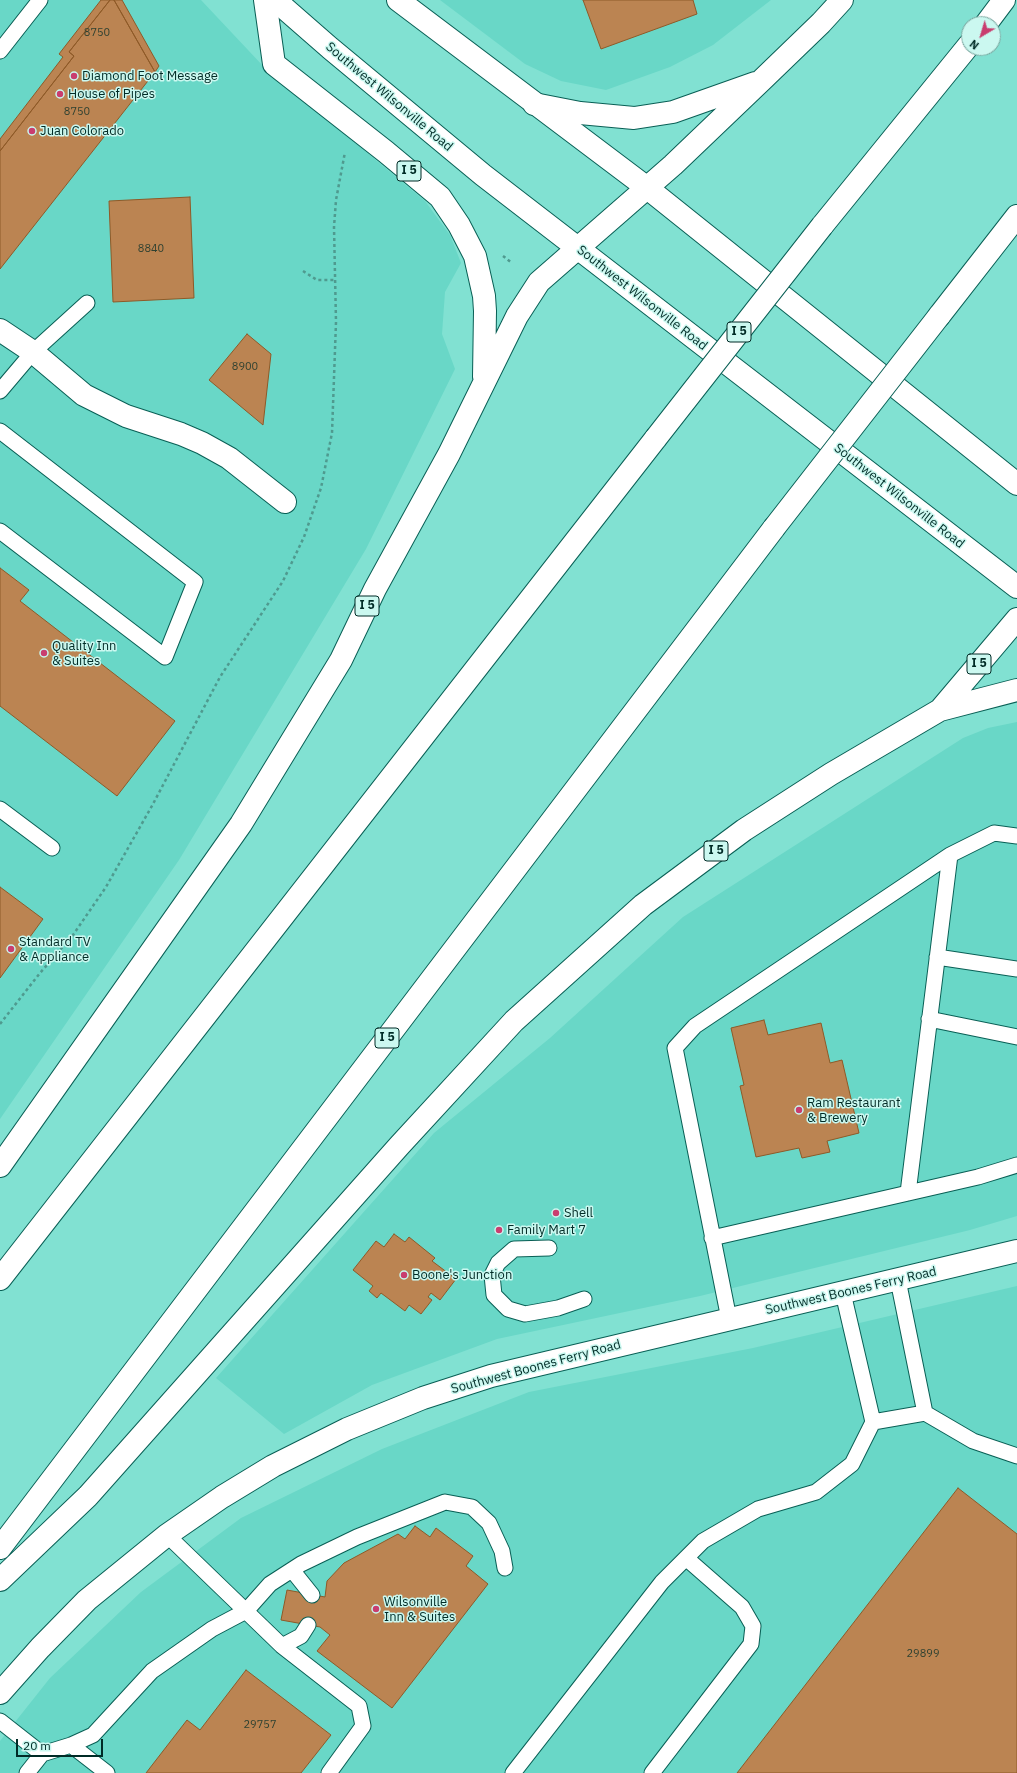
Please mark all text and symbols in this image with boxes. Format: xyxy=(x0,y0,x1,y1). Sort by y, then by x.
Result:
north arrow xyxy=(961,16,1001,56)
house number: 8750 xyxy=(84,26,110,40)
text: N xyxy=(967,37,982,53)
street label: Southwest Wilsonville Road xyxy=(322,39,456,155)
place label: Diamond Foot Message xyxy=(82,68,218,84)
marker: Diamond Foot Message xyxy=(69,71,79,81)
place label: House of Pipes xyxy=(68,86,155,102)
marker: House of Pipes xyxy=(55,89,65,99)
house number: 8750 xyxy=(64,105,90,119)
place label: Juan Colorado xyxy=(40,123,124,139)
marker: Juan Colorado xyxy=(27,126,37,136)
road number: I 5 xyxy=(397,161,421,181)
house number: 8840 xyxy=(138,242,164,256)
street label: Southwest Wilsonville Road xyxy=(574,242,710,354)
road number: I 5 xyxy=(727,322,751,342)
house number: 8900 xyxy=(232,360,258,374)
street label: Southwest Wilsonville Road xyxy=(831,440,967,552)
road number: I 5 xyxy=(355,596,379,616)
place label: Quality Inn & Suites xyxy=(52,638,116,669)
marker: Quality Inn & Suites xyxy=(39,648,49,658)
road number: I 5 xyxy=(967,654,991,674)
road number: I 5 xyxy=(704,841,728,861)
place label: Standard TV & Appliance xyxy=(19,934,91,965)
marker: Standard TV & Appliance xyxy=(6,944,16,954)
road number: I 5 xyxy=(375,1028,399,1048)
place label: Ram Restaurant & Brewery xyxy=(807,1095,901,1126)
marker: Ram Restaurant & Brewery xyxy=(794,1105,804,1115)
place label: Shell xyxy=(564,1205,593,1221)
marker: Shell xyxy=(551,1208,561,1218)
place label: Family Mart 7 xyxy=(507,1222,586,1238)
marker: Family Mart 7 xyxy=(494,1225,504,1235)
street label: Southwest Boones Ferry Road xyxy=(764,1264,938,1318)
place label: Boone's Junction xyxy=(412,1267,512,1283)
marker: Boone's Junction xyxy=(399,1270,409,1280)
street label: Southwest Boones Ferry Road xyxy=(449,1337,623,1397)
place label: Wilsonville Inn & Suites xyxy=(384,1594,455,1625)
marker: Wilsonville Inn & Suites xyxy=(371,1604,381,1614)
house number: 29899 xyxy=(907,1647,939,1661)
house number: 29757 xyxy=(244,1718,276,1732)
scale bar xyxy=(18,1731,105,1757)
text: 20 m xyxy=(23,1738,51,1753)

